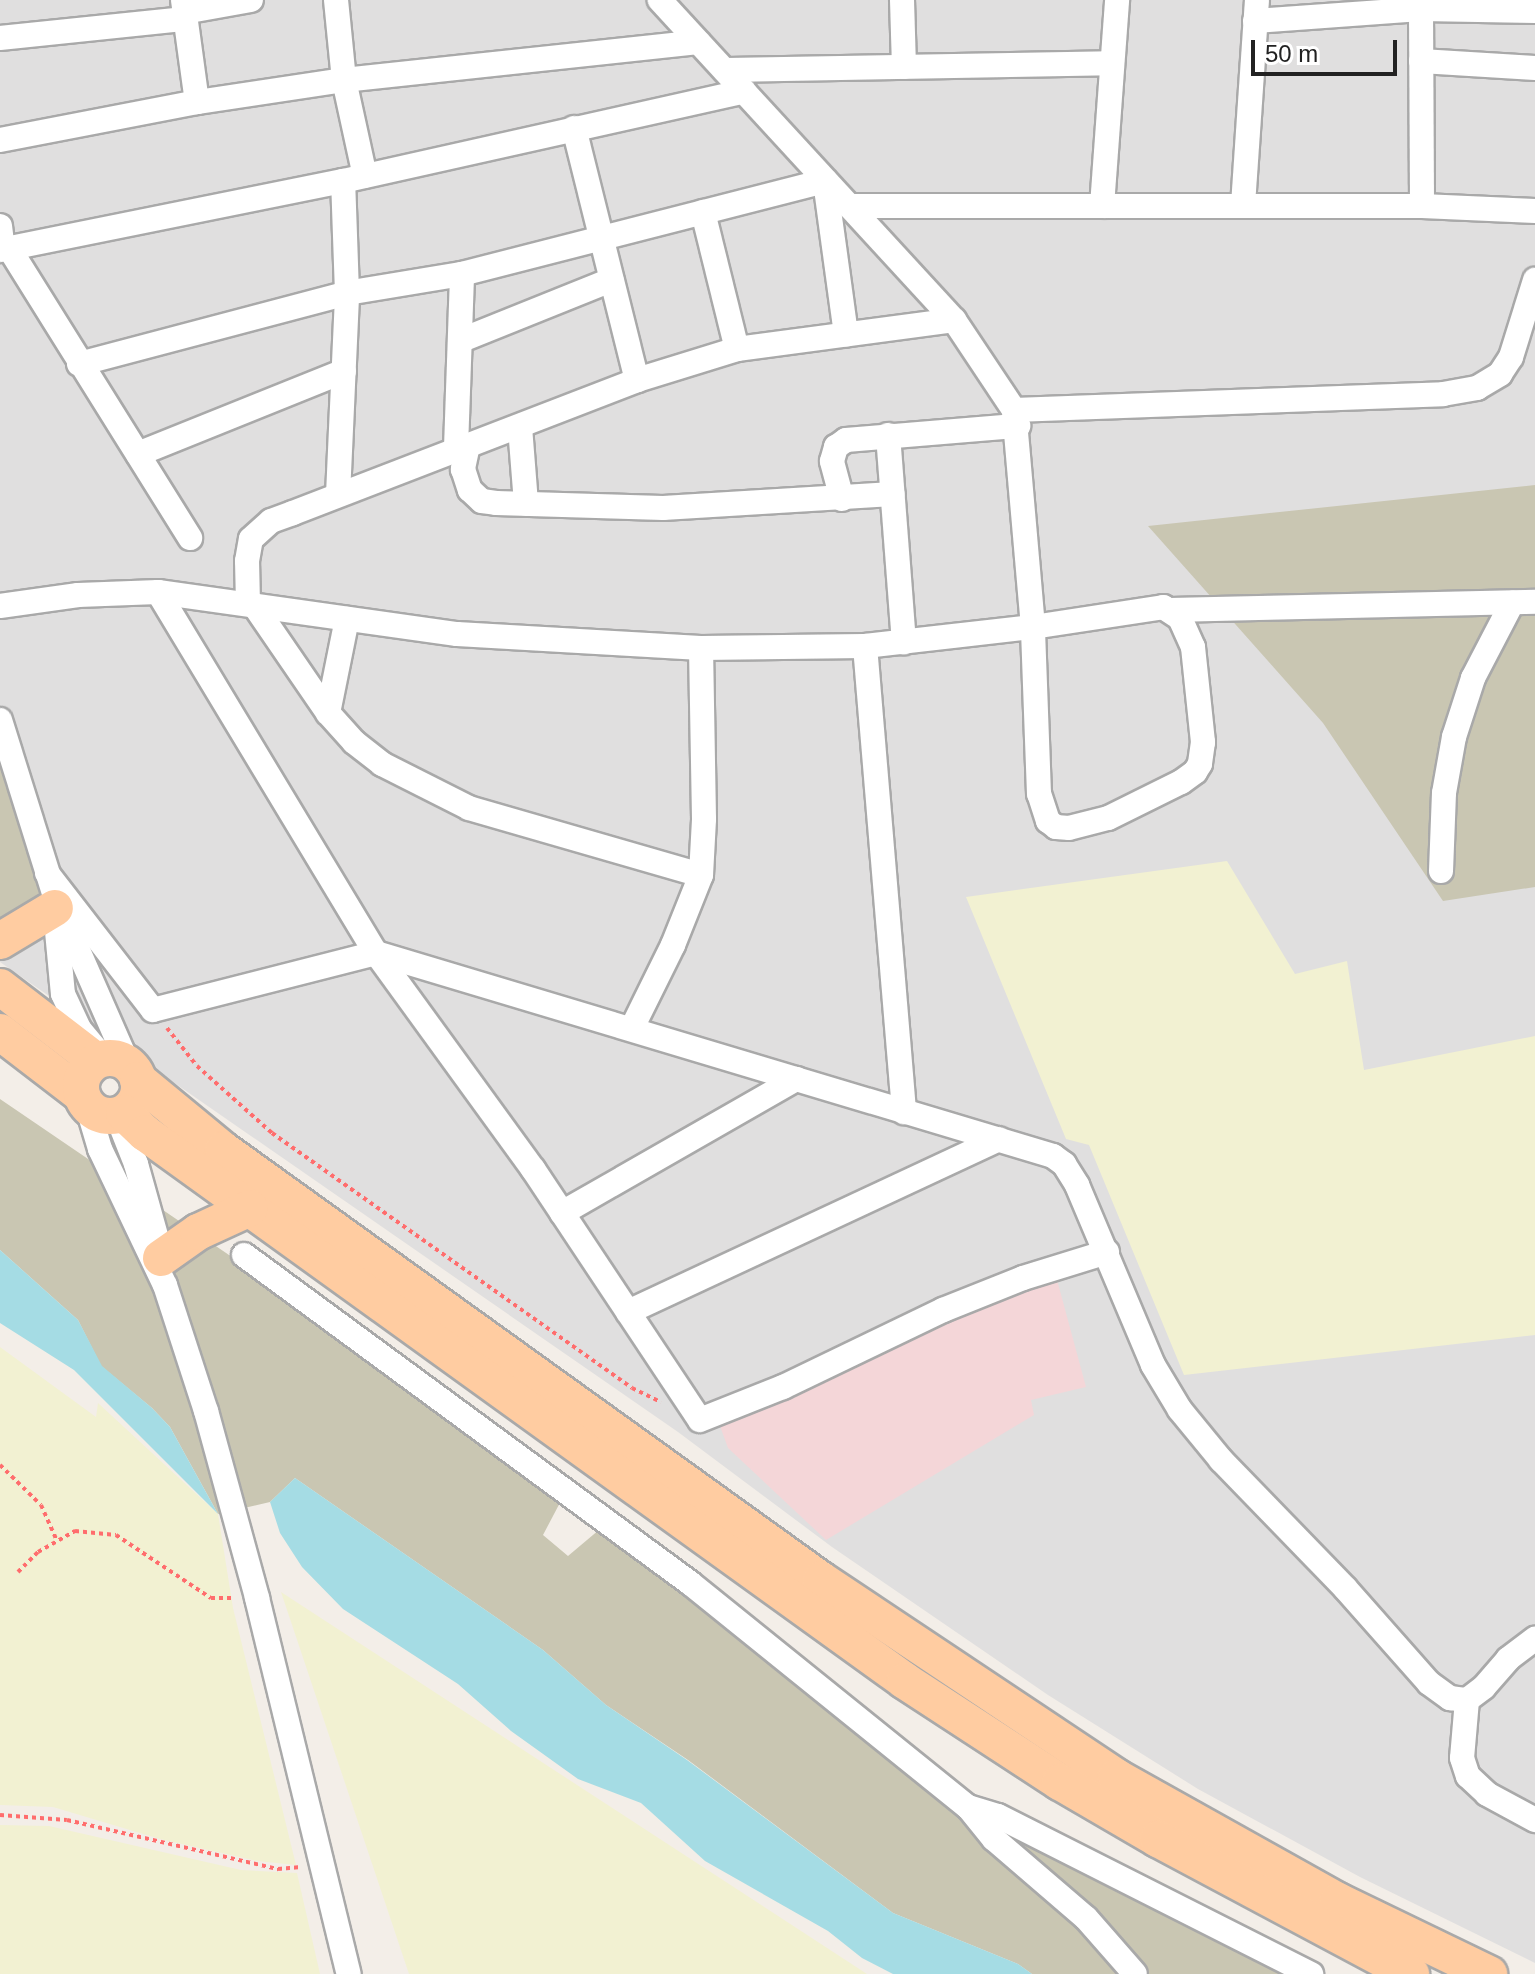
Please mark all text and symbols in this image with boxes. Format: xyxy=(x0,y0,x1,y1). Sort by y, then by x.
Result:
scale bar xyxy=(1255,24,1401,74)
text: 50 m xyxy=(1265,40,1318,67)

